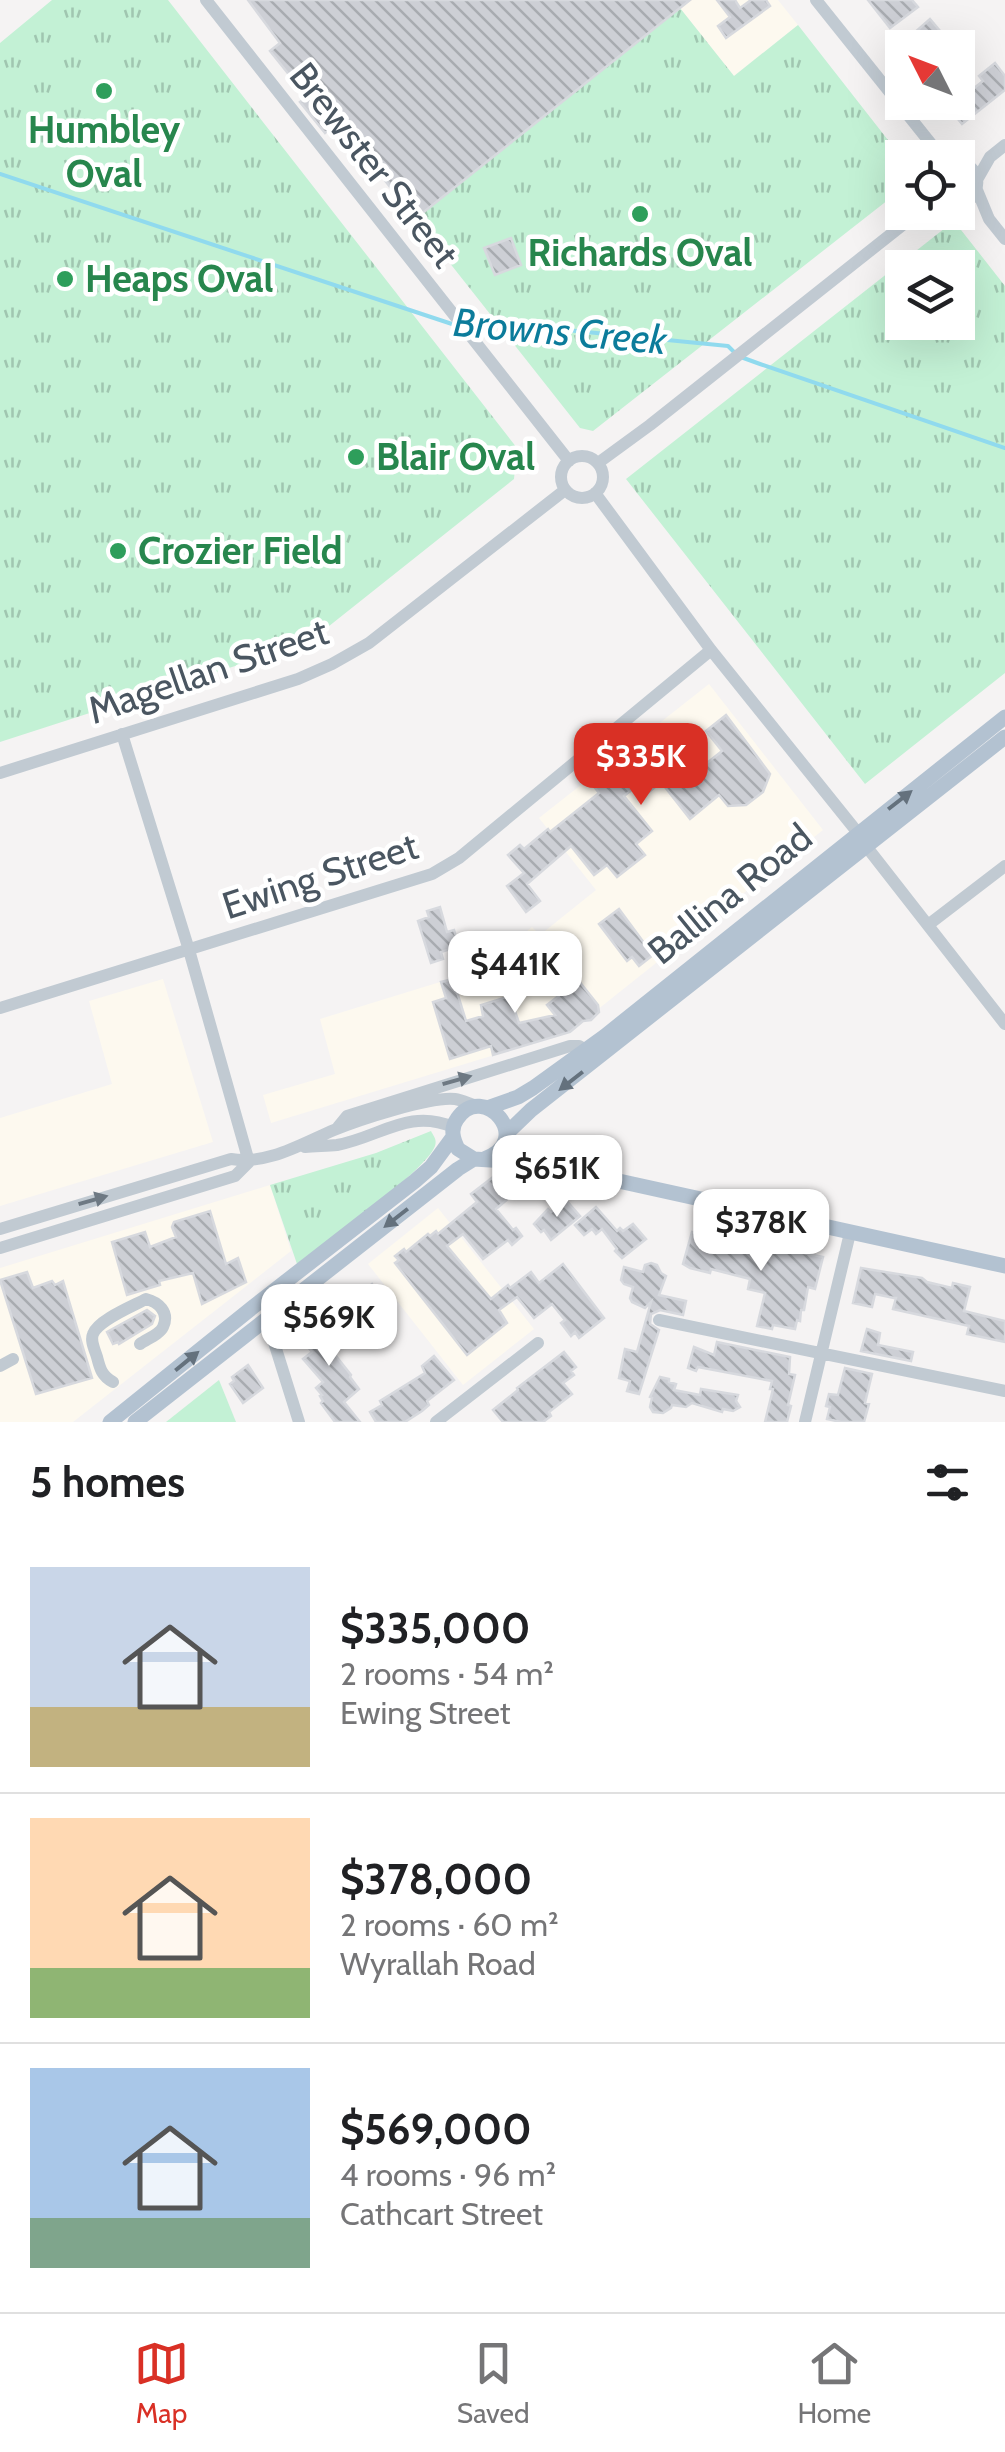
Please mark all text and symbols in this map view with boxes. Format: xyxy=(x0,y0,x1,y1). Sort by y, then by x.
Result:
north arrow xyxy=(885,30,975,120)
map controls xyxy=(885,30,975,340)
street label: Brewster Street xyxy=(280,53,469,277)
marker: Humbley Oval xyxy=(93,80,115,102)
place label: Humbley Oval xyxy=(28,106,181,197)
button: locate xyxy=(885,140,975,230)
marker: Richards Oval xyxy=(629,203,651,225)
place label: Richards Oval xyxy=(528,229,752,276)
button: layers xyxy=(885,250,975,340)
place label: Heaps Oval xyxy=(85,255,274,302)
marker: Heaps Oval xyxy=(54,268,76,290)
water label: Browns Creek xyxy=(451,297,671,364)
place label: Blair Oval xyxy=(376,433,535,480)
marker: Blair Oval xyxy=(345,446,367,468)
place label: Crozier Field xyxy=(138,527,342,574)
marker: Crozier Field xyxy=(107,540,129,562)
street label: Magellan Street xyxy=(82,607,334,734)
pin: $335K xyxy=(571,723,711,808)
text: $335K xyxy=(596,736,686,775)
one-way arrow xyxy=(888,790,913,811)
street label: Ballina Road xyxy=(638,813,821,974)
street label: Ewing Street xyxy=(216,822,424,929)
pin: $441K xyxy=(445,931,585,1016)
text: $441K xyxy=(470,944,560,983)
one-way arrow xyxy=(558,1071,584,1092)
one-way arrow xyxy=(442,1072,473,1087)
pin: $651K xyxy=(487,1135,627,1220)
text: $651K xyxy=(514,1148,600,1187)
pin: $378K xyxy=(691,1189,831,1274)
one-way arrow xyxy=(78,1192,109,1207)
text: $378K xyxy=(715,1202,807,1241)
one-way arrow xyxy=(384,1207,410,1228)
pin: $569K xyxy=(259,1284,399,1369)
text: $569K xyxy=(283,1297,375,1336)
one-way arrow xyxy=(174,1351,199,1373)
icon: filters xyxy=(920,1455,975,1510)
text: 5 homes xyxy=(30,1456,185,1508)
text: $335,000 xyxy=(340,1602,531,1654)
icon: home xyxy=(110,1607,230,1727)
text: 2 rooms · 54 m² xyxy=(340,1654,554,1693)
text: Ewing Street xyxy=(340,1693,511,1732)
text: $378,000 xyxy=(340,1853,532,1905)
icon: home xyxy=(110,1858,230,1978)
text: 2 rooms · 60 m² xyxy=(340,1905,559,1944)
text: Wyrallah Road xyxy=(340,1944,536,1983)
text: $569,000 xyxy=(340,2103,532,2155)
icon: home xyxy=(110,2108,230,2228)
text: 4 rooms · 96 m² xyxy=(340,2155,556,2194)
text: Cathcart Street xyxy=(340,2194,543,2233)
tab: Map xyxy=(134,2336,189,2430)
tab: Saved xyxy=(457,2336,530,2430)
tab: Home xyxy=(797,2336,871,2430)

